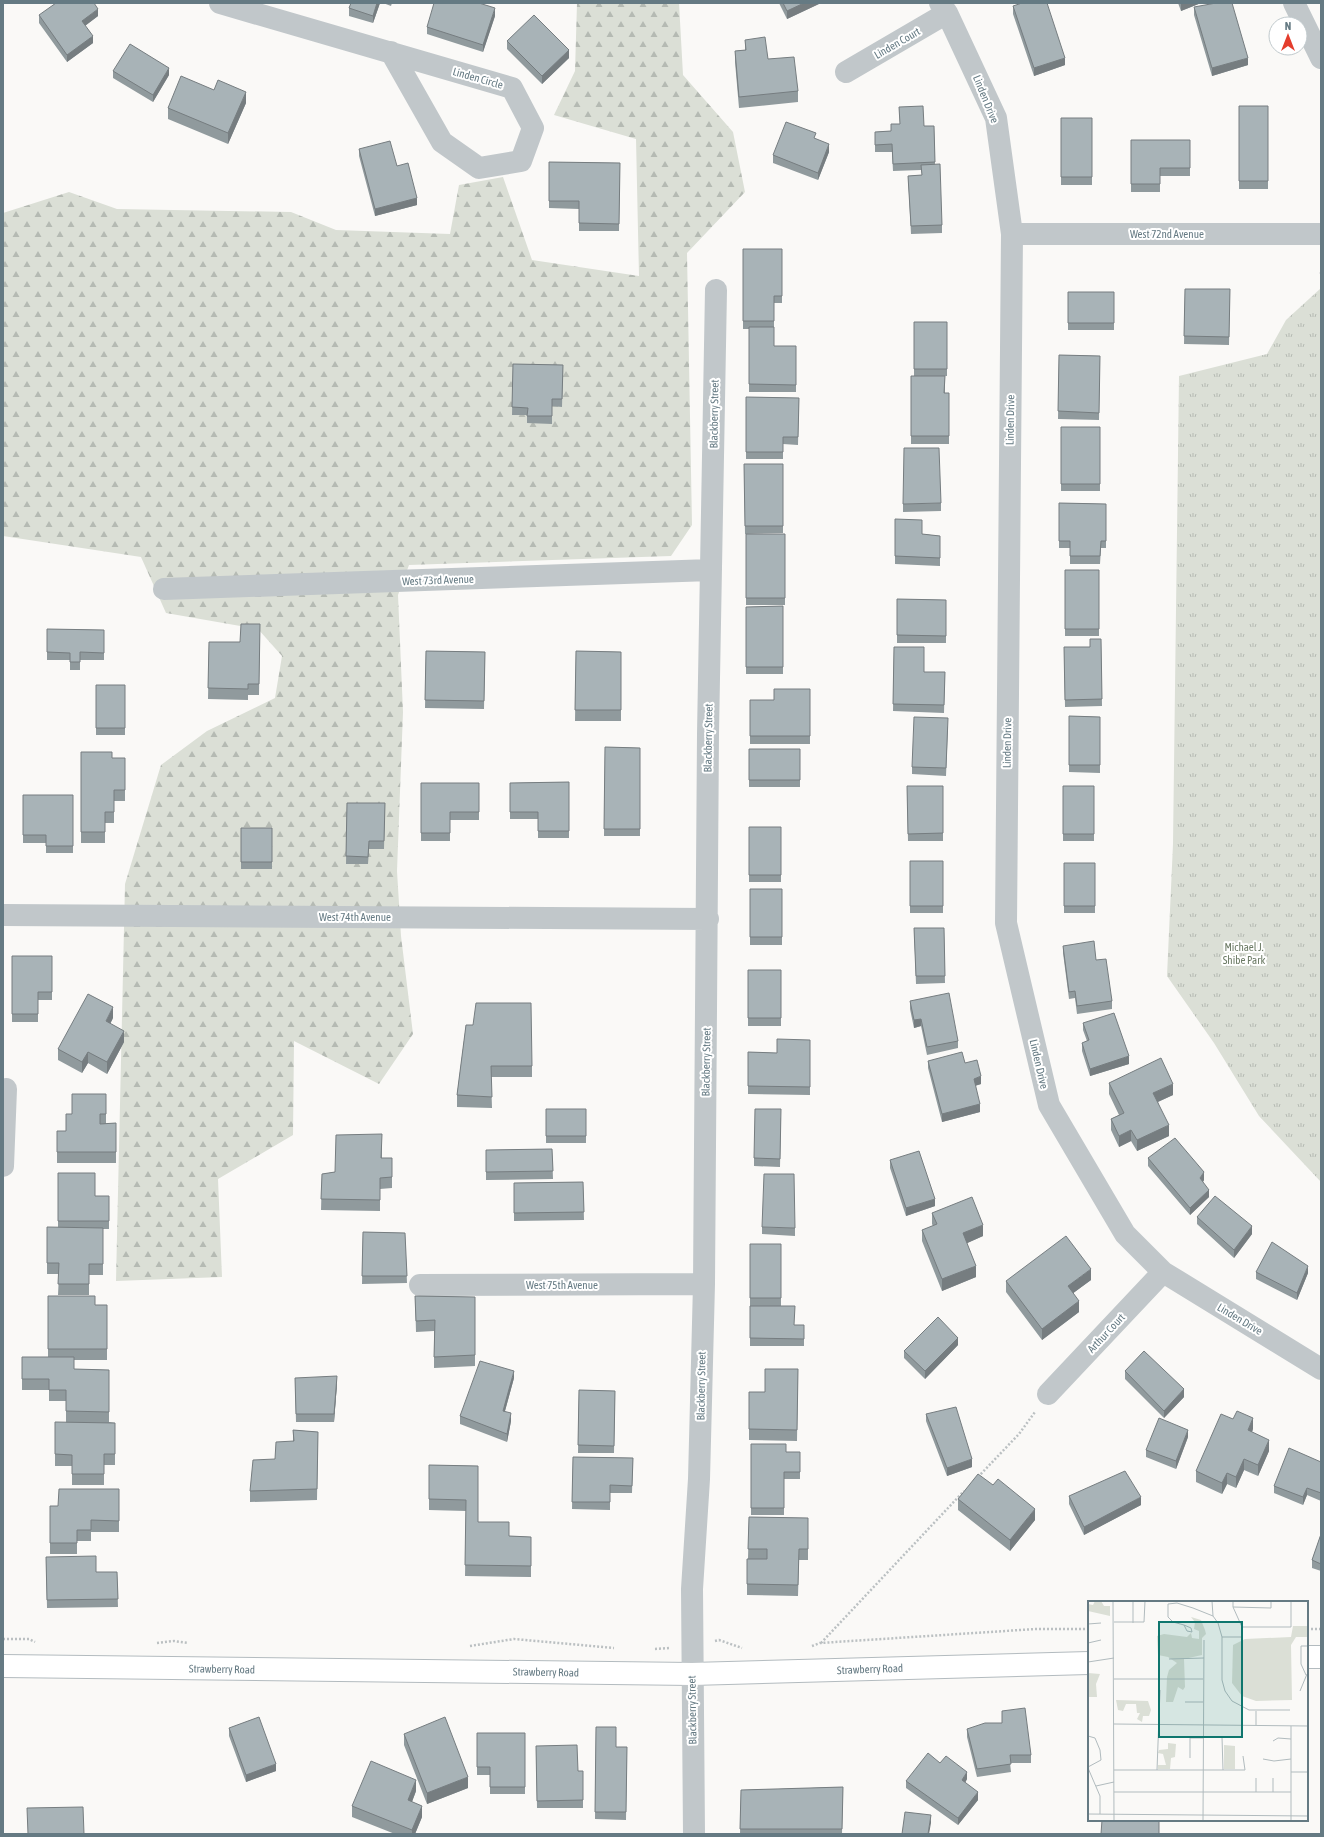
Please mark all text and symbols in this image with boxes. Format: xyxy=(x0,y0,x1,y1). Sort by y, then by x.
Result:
north arrow xyxy=(1268,16,1308,56)
text: N xyxy=(1285,20,1291,32)
street label: Linden Court xyxy=(872,25,922,61)
street label: Linden Circle xyxy=(451,65,505,91)
street label: Linden Drive xyxy=(971,73,1001,125)
street label: West 72nd Avenue xyxy=(1130,228,1204,240)
street label: Blackberry Street xyxy=(707,379,721,449)
street label: Linden Drive xyxy=(1004,395,1016,445)
street label: West 73rd Avenue xyxy=(402,573,474,587)
street label: Blackberry Street xyxy=(701,703,715,773)
street label: Linden Drive xyxy=(1001,718,1013,768)
street label: West 74th Avenue xyxy=(319,911,391,923)
park label: Michael J. Shibe Park xyxy=(1223,941,1265,966)
street label: Blackberry Street xyxy=(699,1027,713,1097)
street label: Linden Drive xyxy=(1027,1038,1051,1090)
street label: West 75th Avenue xyxy=(526,1279,598,1291)
street label: Linden Drive xyxy=(1215,1301,1265,1337)
street label: Arthur Court xyxy=(1085,1311,1127,1355)
street label: Blackberry Street xyxy=(694,1351,708,1421)
inset map xyxy=(1088,1601,1308,1821)
street label: Strawberry Road xyxy=(189,1662,255,1676)
street label: Strawberry Road xyxy=(837,1662,903,1676)
street label: Strawberry Road xyxy=(513,1665,579,1679)
street label: Blackberry Street xyxy=(685,1675,699,1745)

